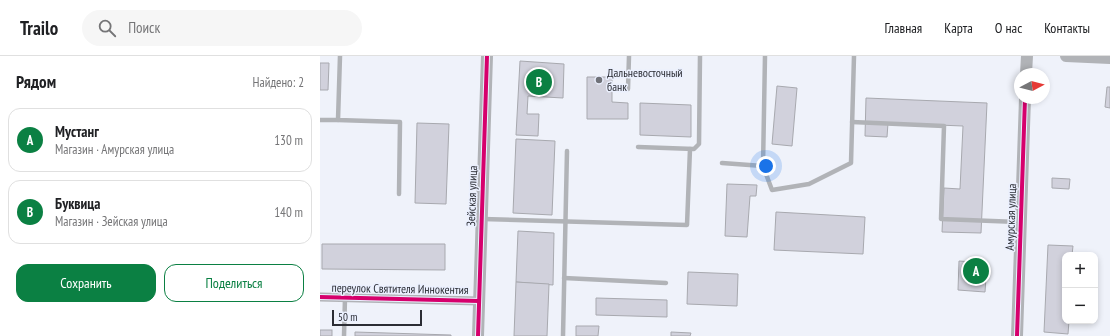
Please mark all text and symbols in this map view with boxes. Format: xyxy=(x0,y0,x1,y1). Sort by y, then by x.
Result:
search box xyxy=(82,10,362,46)
text: Trailo xyxy=(20,16,58,40)
icon: search xyxy=(96,17,118,39)
text: Поиск xyxy=(128,18,160,37)
text: Главная xyxy=(884,19,922,37)
text: Карта xyxy=(944,19,973,37)
text: О нас xyxy=(995,19,1022,37)
text: Контакты xyxy=(1044,19,1090,37)
place label: Дальневосточный банк xyxy=(607,65,683,94)
pin: B xyxy=(526,67,552,97)
north arrow xyxy=(1014,68,1050,104)
text: Рядом xyxy=(16,71,56,93)
text: Найдено: 2 xyxy=(253,74,304,91)
marker: Дальневосточный банк xyxy=(594,75,604,85)
text: Мустанг xyxy=(55,122,99,141)
text: A xyxy=(27,132,33,149)
text: 130 m xyxy=(274,132,303,149)
text: Магазин · Амурская улица xyxy=(55,141,174,158)
your location xyxy=(756,156,776,176)
street label: Зейская улица xyxy=(463,165,480,227)
street label: Амурская улица xyxy=(1002,183,1019,251)
text: Буквица xyxy=(55,194,100,213)
text: B xyxy=(27,204,33,221)
text: 140 m xyxy=(274,204,303,221)
text: Магазин · Зейская улица xyxy=(55,213,168,230)
map controls xyxy=(1062,252,1098,324)
button: + xyxy=(1062,252,1098,288)
pin: A xyxy=(963,256,989,286)
button: Сохранить xyxy=(16,264,156,302)
button: Поделиться xyxy=(164,264,304,302)
street label: переулок Святителя Иннокентия xyxy=(331,280,469,297)
button: − xyxy=(1062,288,1098,324)
scale bar xyxy=(332,308,422,327)
text: 50 m xyxy=(338,310,357,324)

